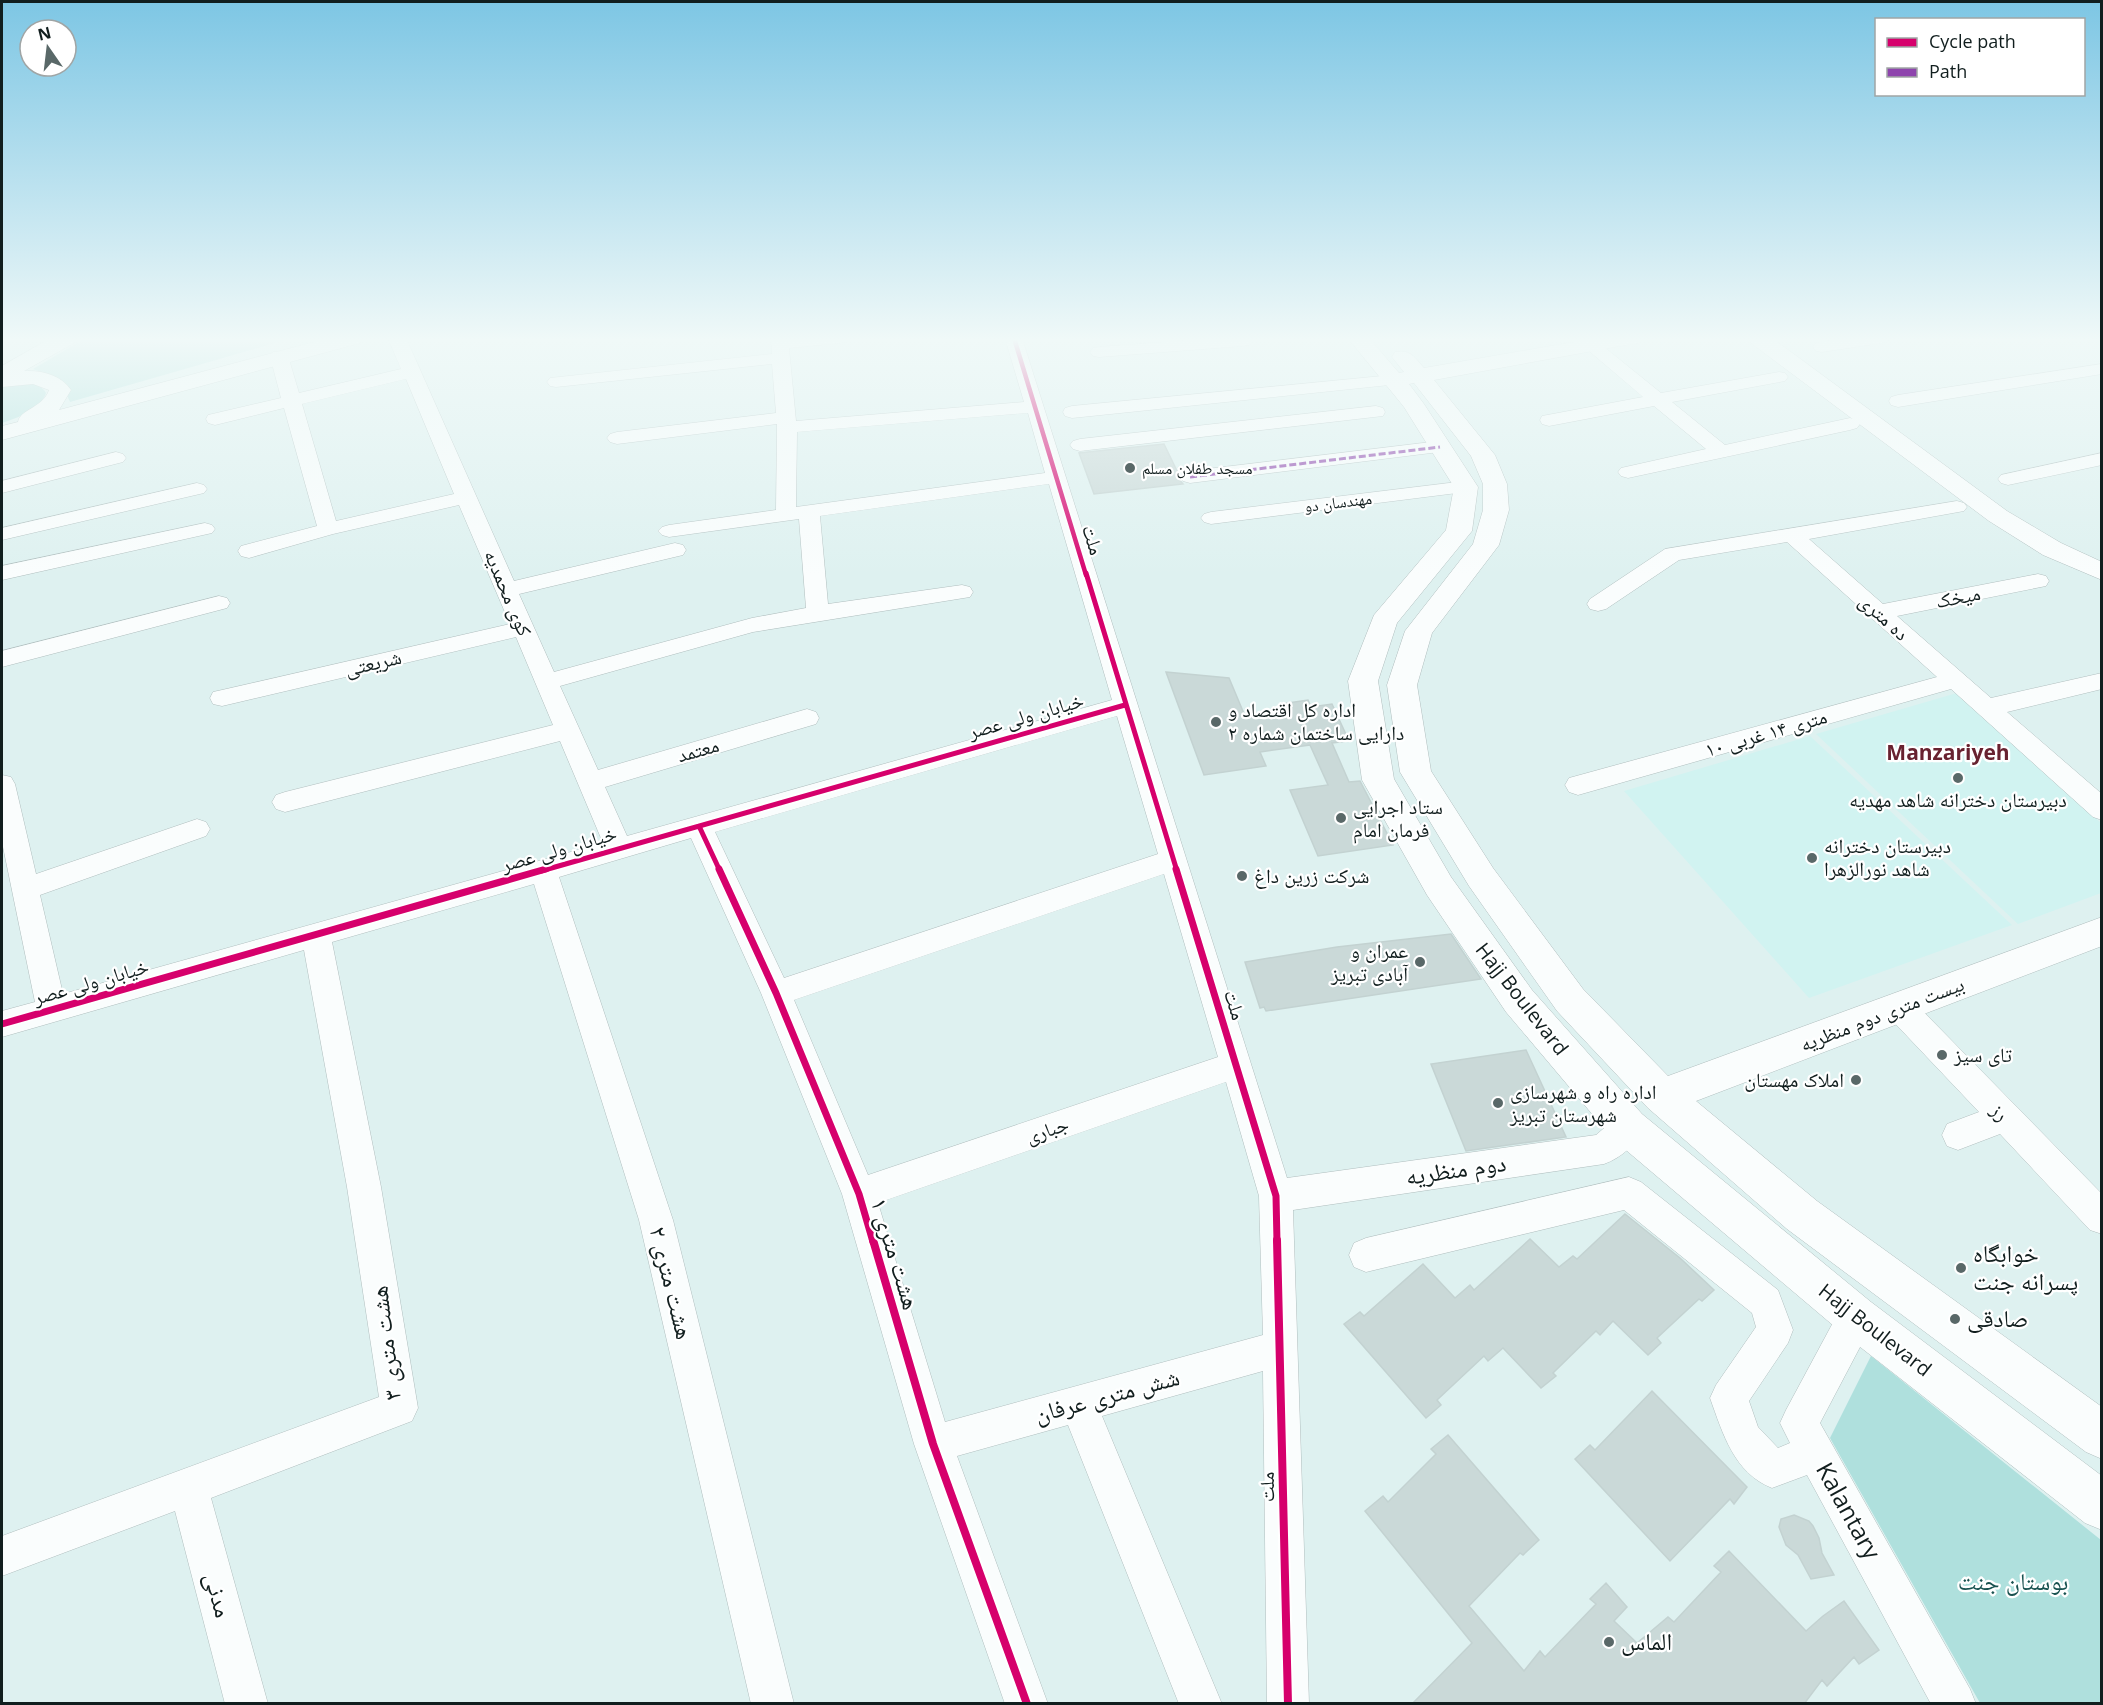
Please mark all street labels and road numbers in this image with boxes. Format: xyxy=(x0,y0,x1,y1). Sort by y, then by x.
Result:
street label: مهندسان دو xyxy=(1303,487,1373,517)
street label: ملت xyxy=(1076,521,1111,558)
street label: کوی محمدیه xyxy=(478,546,539,640)
street label: میخک xyxy=(1933,579,1983,614)
street label: ده متری xyxy=(1854,587,1915,646)
street label: شریعتی xyxy=(342,643,404,682)
street label: خیابان ولی عصر xyxy=(964,686,1087,745)
street label: ۱۰ متری ۱۴ غربی xyxy=(1702,702,1830,763)
street label: معتمد xyxy=(674,731,722,768)
street label: خیابان ولی عصر xyxy=(497,819,620,878)
street label: Hajj Boulevard xyxy=(1470,937,1575,1061)
street label: خیابان ولی عصر xyxy=(29,952,152,1011)
street label: بیست متری دوم منظریه xyxy=(1796,970,1968,1058)
street label: ملت xyxy=(1218,986,1253,1023)
street label: رز xyxy=(1985,1096,2015,1127)
street label: جباری xyxy=(1022,1110,1072,1149)
street label: دوم منظریه xyxy=(1404,1145,1508,1193)
street label: هشت متری ۱ xyxy=(864,1194,929,1313)
street label: هشت متری ۲ xyxy=(643,1223,702,1342)
street label: Hajj Boulevard xyxy=(1813,1277,1937,1382)
street label: هشت متری ۳ xyxy=(361,1284,408,1402)
street label: شش متری عرفان xyxy=(1030,1359,1183,1430)
street label: Kalantary xyxy=(1809,1456,1890,1565)
street label: ملت xyxy=(1253,1472,1280,1502)
street label: مدنی xyxy=(198,1568,241,1621)

